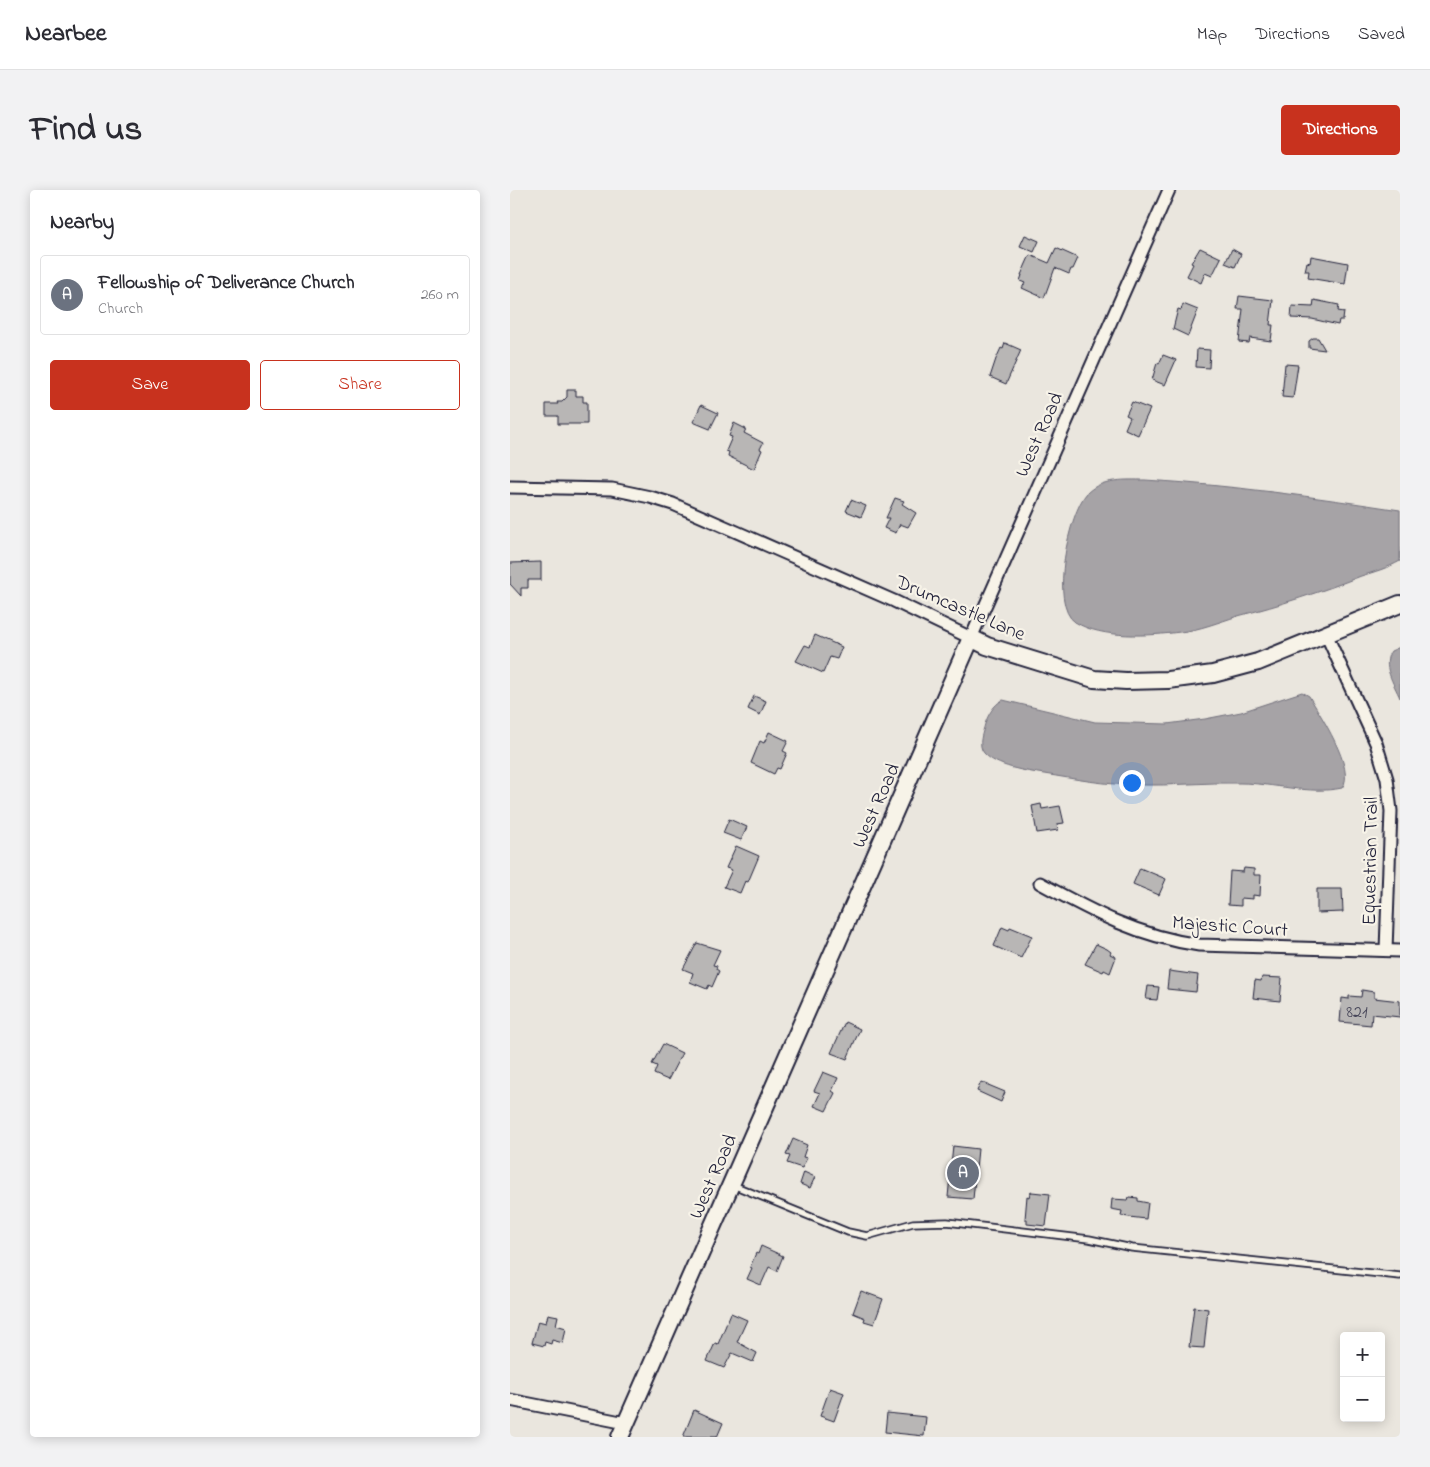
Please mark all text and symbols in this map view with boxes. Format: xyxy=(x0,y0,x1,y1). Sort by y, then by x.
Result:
text: Nearbee xyxy=(25,17,107,52)
text: Map xyxy=(1197,22,1227,48)
text: Directions xyxy=(1255,22,1330,48)
text: Saved xyxy=(1358,22,1405,48)
text: Find us xyxy=(30,105,142,156)
button: Directions xyxy=(1281,105,1400,155)
text: Nearby xyxy=(50,208,114,238)
text: Fellowship of Deliverance Church xyxy=(98,270,355,297)
text: A xyxy=(62,283,72,307)
text: 260 m xyxy=(421,283,459,307)
text: Church xyxy=(98,297,143,321)
button: Save xyxy=(50,360,250,410)
button: Share xyxy=(260,360,460,410)
street label: West Road xyxy=(1009,388,1072,482)
street label: Drumcastle Lane xyxy=(890,568,1030,650)
street label: West Road xyxy=(846,759,909,853)
your location xyxy=(1119,770,1145,796)
street label: Equestrian Trail xyxy=(1356,797,1387,926)
street label: Majestic Court xyxy=(1171,909,1289,946)
house number: 821 xyxy=(1346,1000,1368,1026)
street label: West Road xyxy=(683,1130,746,1224)
pin: A xyxy=(947,1154,979,1192)
map controls xyxy=(1340,1332,1385,1422)
button: + xyxy=(1340,1332,1385,1377)
button: − xyxy=(1340,1377,1385,1422)

